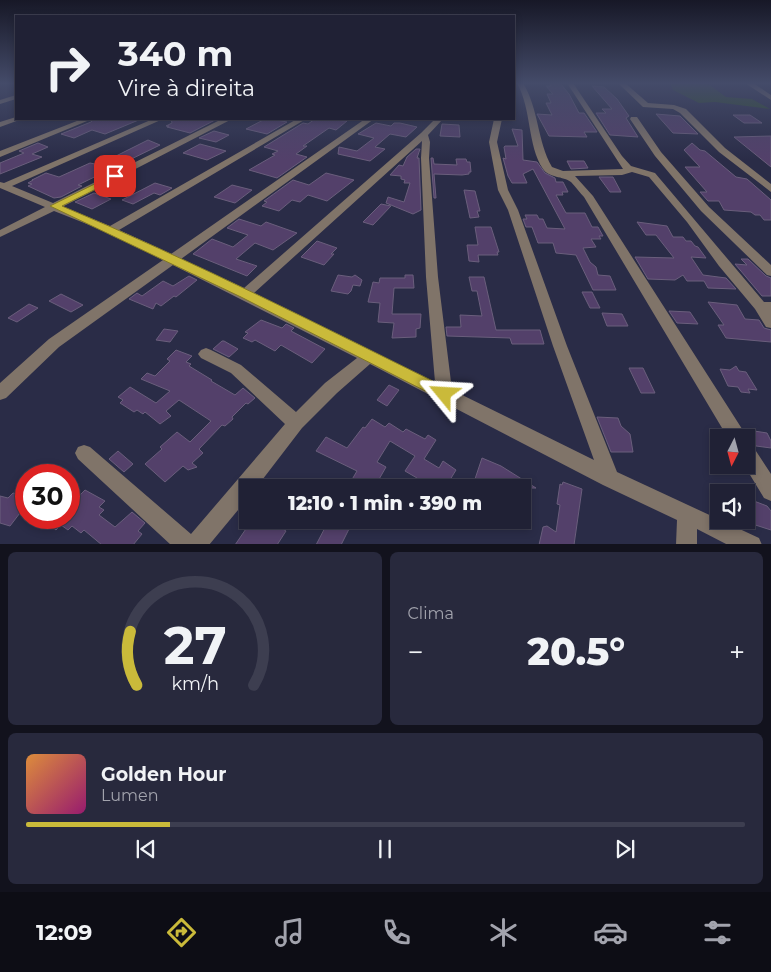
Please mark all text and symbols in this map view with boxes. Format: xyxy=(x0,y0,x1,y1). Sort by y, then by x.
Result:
text: 340 m xyxy=(118,32,233,75)
icon: right xyxy=(35,35,100,100)
text: Vire à direita xyxy=(118,75,255,102)
pin xyxy=(94,155,136,197)
icon: arrive xyxy=(101,162,129,190)
position arrow xyxy=(417,367,469,419)
north arrow xyxy=(710,429,755,474)
map controls xyxy=(710,429,755,529)
speed limit sign: 30 xyxy=(15,464,80,529)
button: sound xyxy=(710,484,755,529)
text: 12:10 · 1 min · 390 m xyxy=(288,492,482,515)
text: Clima xyxy=(408,604,454,623)
text: 27 xyxy=(163,614,226,677)
text: 20.5° xyxy=(527,628,625,675)
text: − xyxy=(408,635,424,669)
text: + xyxy=(729,635,745,669)
text: km/h xyxy=(171,673,219,694)
text: Golden Hour xyxy=(101,763,227,786)
text: Lumen xyxy=(101,786,159,805)
icon: previous xyxy=(132,835,160,863)
icon: pause xyxy=(371,835,399,863)
icon: next xyxy=(611,835,639,863)
icon: directions xyxy=(164,915,199,950)
icon: music xyxy=(272,915,307,950)
icon: phone xyxy=(379,915,414,950)
icon: climate xyxy=(486,915,521,950)
icon: car xyxy=(593,915,628,950)
icon: filters xyxy=(700,915,735,950)
text: 12:09 xyxy=(36,919,92,946)

